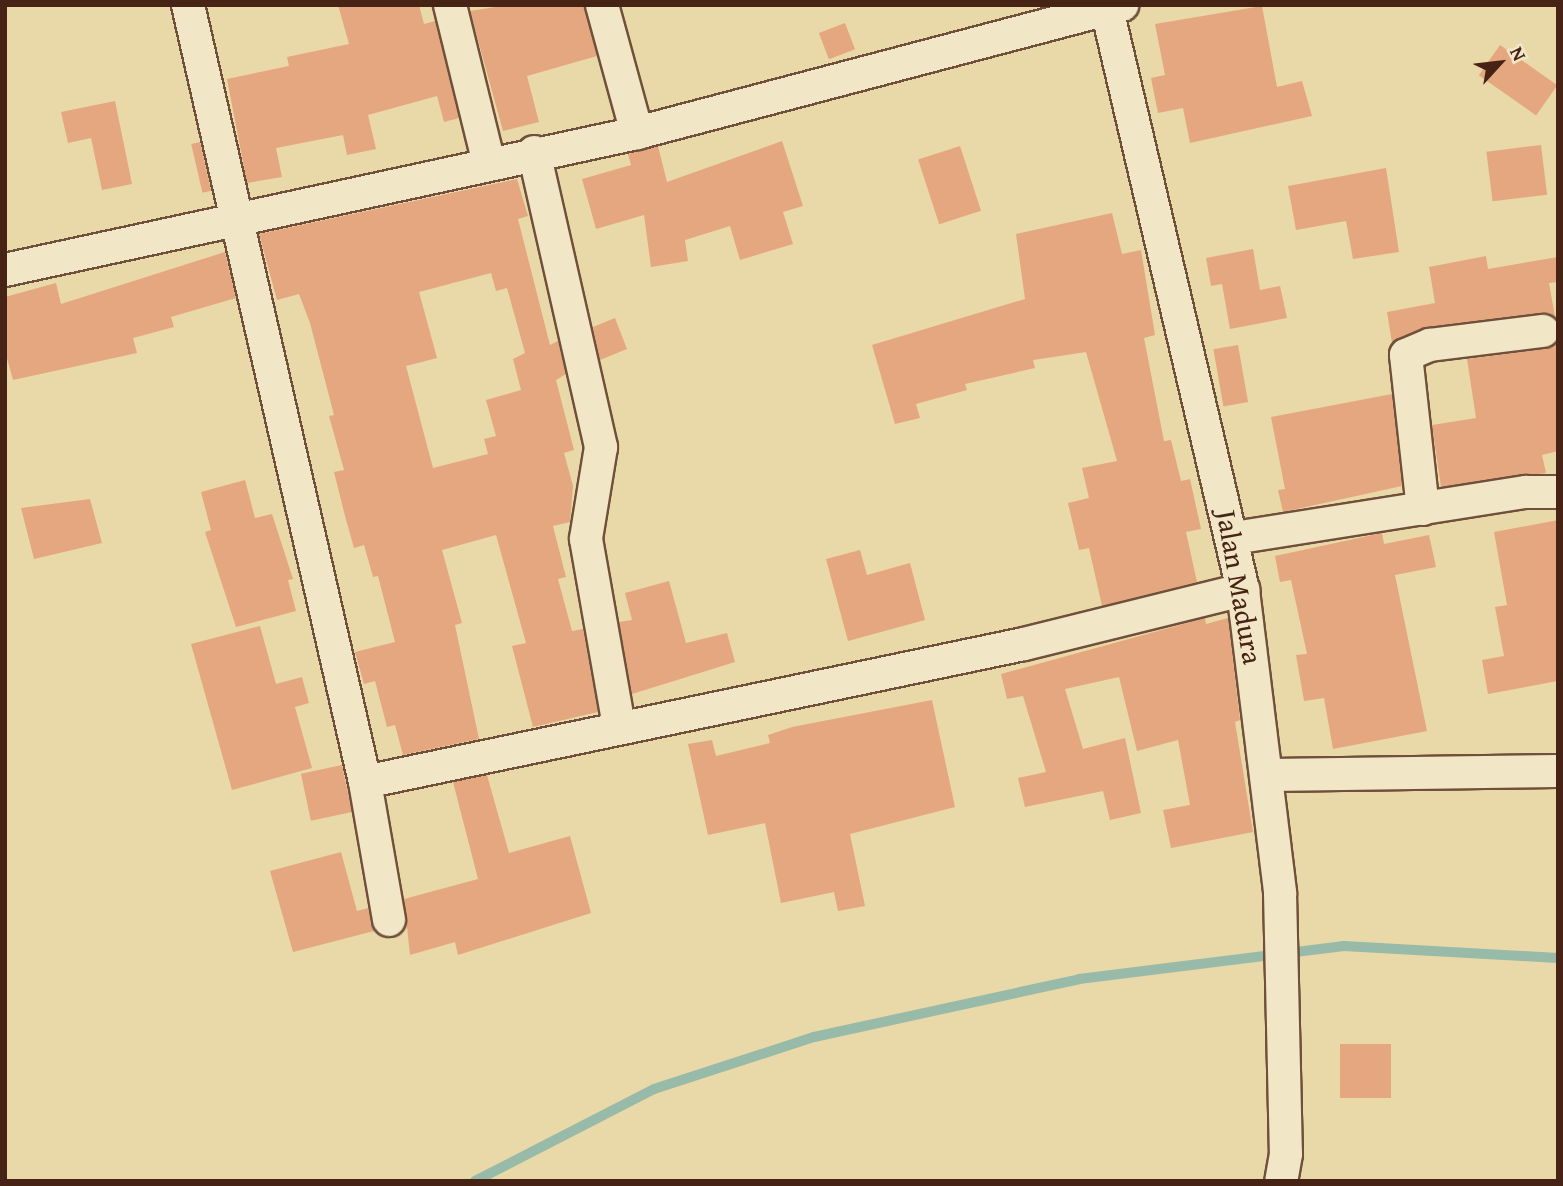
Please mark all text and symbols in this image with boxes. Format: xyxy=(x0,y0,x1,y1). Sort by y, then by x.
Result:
north arrow xyxy=(1465,28,1535,98)
text: N xyxy=(1503,41,1534,65)
street label: Jalan Madura xyxy=(1210,507,1270,667)

